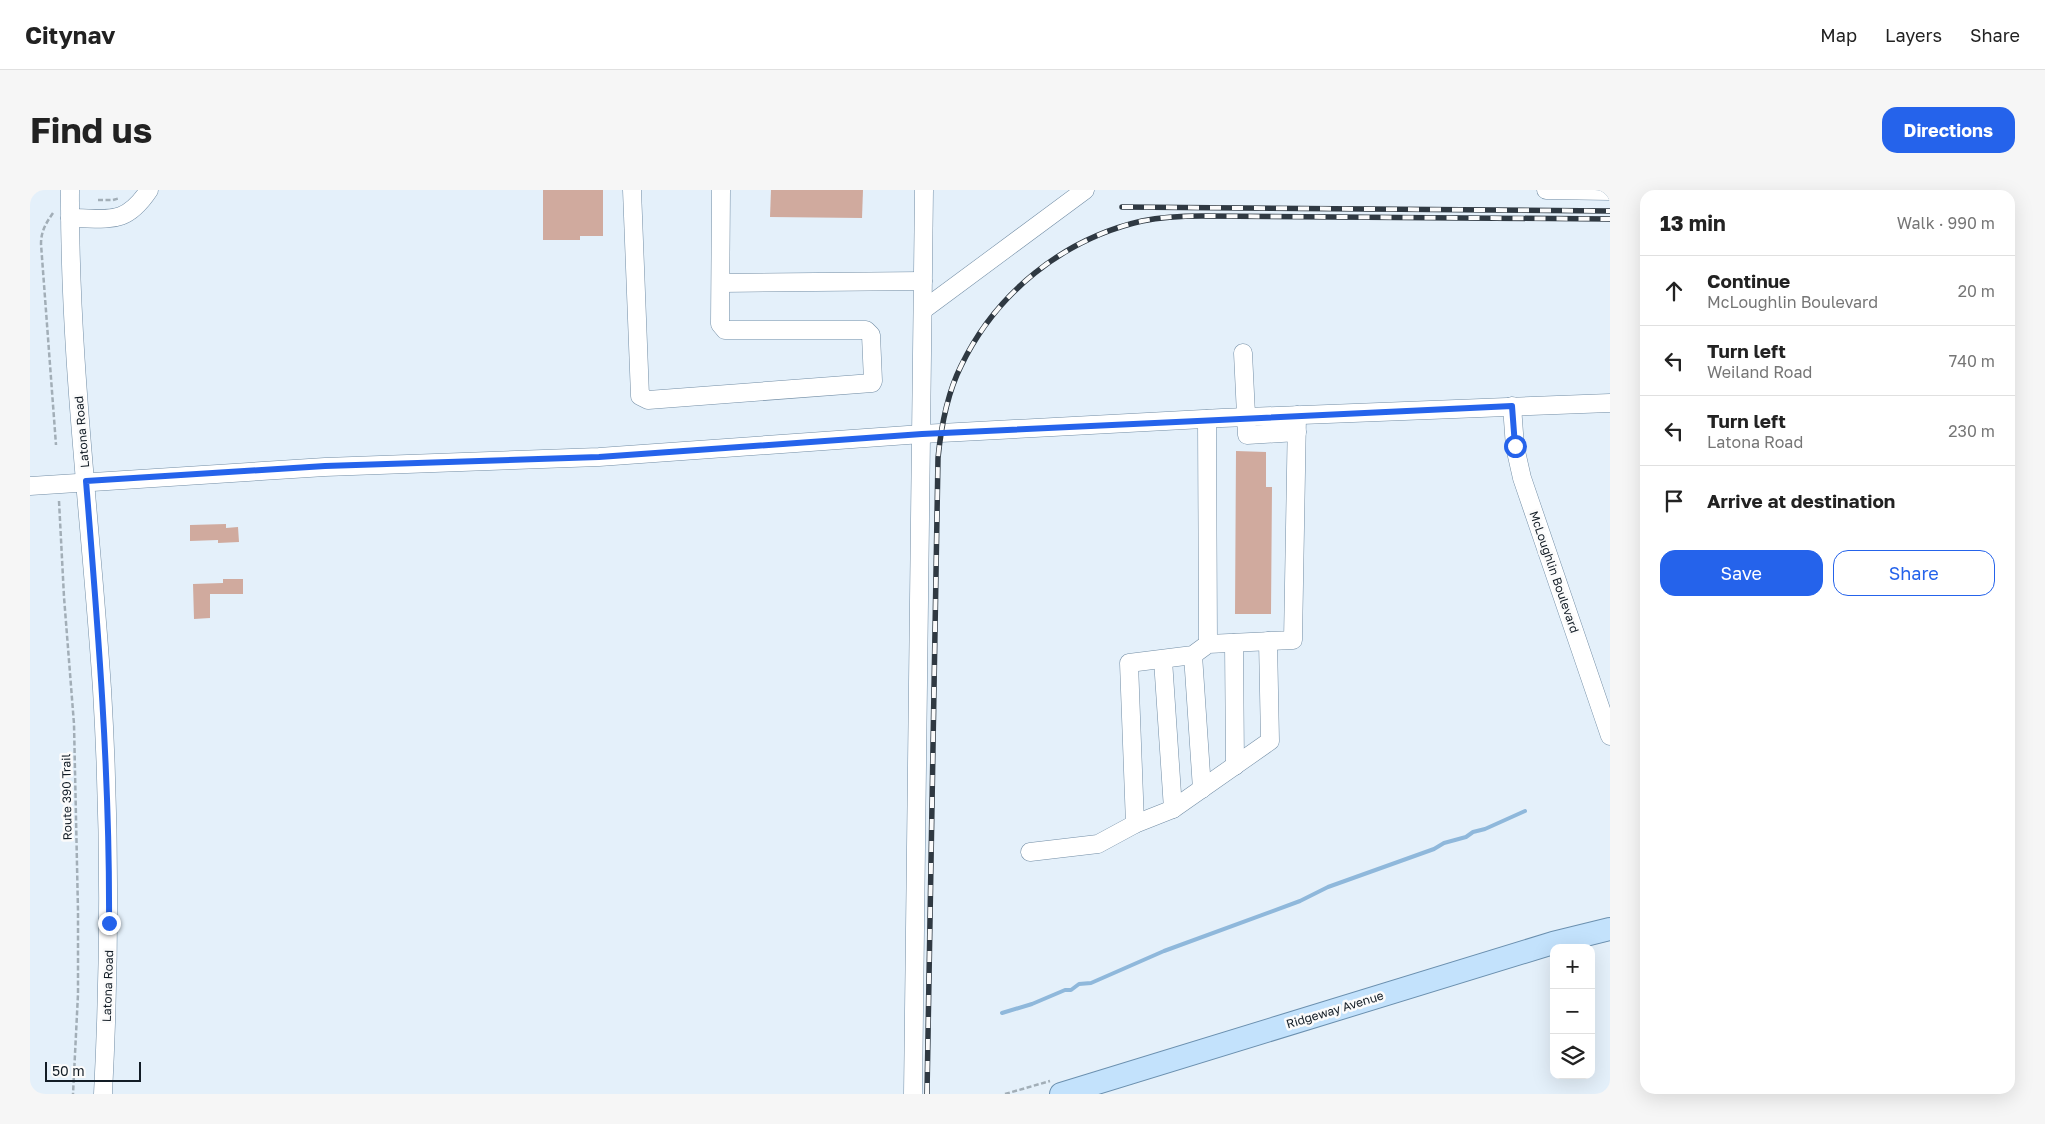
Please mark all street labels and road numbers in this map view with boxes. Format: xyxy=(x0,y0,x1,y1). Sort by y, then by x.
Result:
street label: Latona Road xyxy=(71,395,92,469)
street label: McLoughlin Boulevard xyxy=(1527,509,1582,635)
street label: Route 390 Trail xyxy=(58,753,75,841)
street label: Latona Road xyxy=(99,950,116,1022)
street label: Ridgeway Avenue xyxy=(1284,988,1385,1031)

